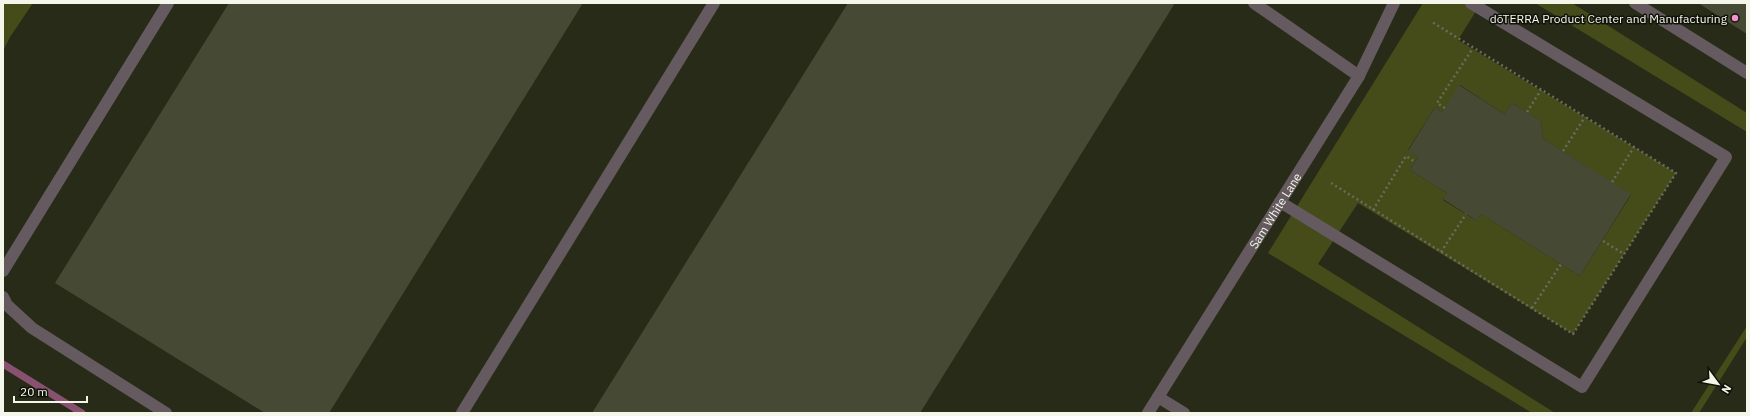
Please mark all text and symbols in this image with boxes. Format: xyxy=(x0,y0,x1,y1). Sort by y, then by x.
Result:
place label: dōTERRA Product Center and Manufacturing xyxy=(1490,11,1728,26)
marker: dōTERRA Product Center and Manufacturing xyxy=(1730,13,1740,23)
street label: Sam White Lane xyxy=(1245,169,1304,251)
north arrow xyxy=(1698,364,1738,404)
scale bar xyxy=(14,378,87,404)
text: N xyxy=(1718,382,1735,396)
text: 20 m xyxy=(20,384,48,399)

